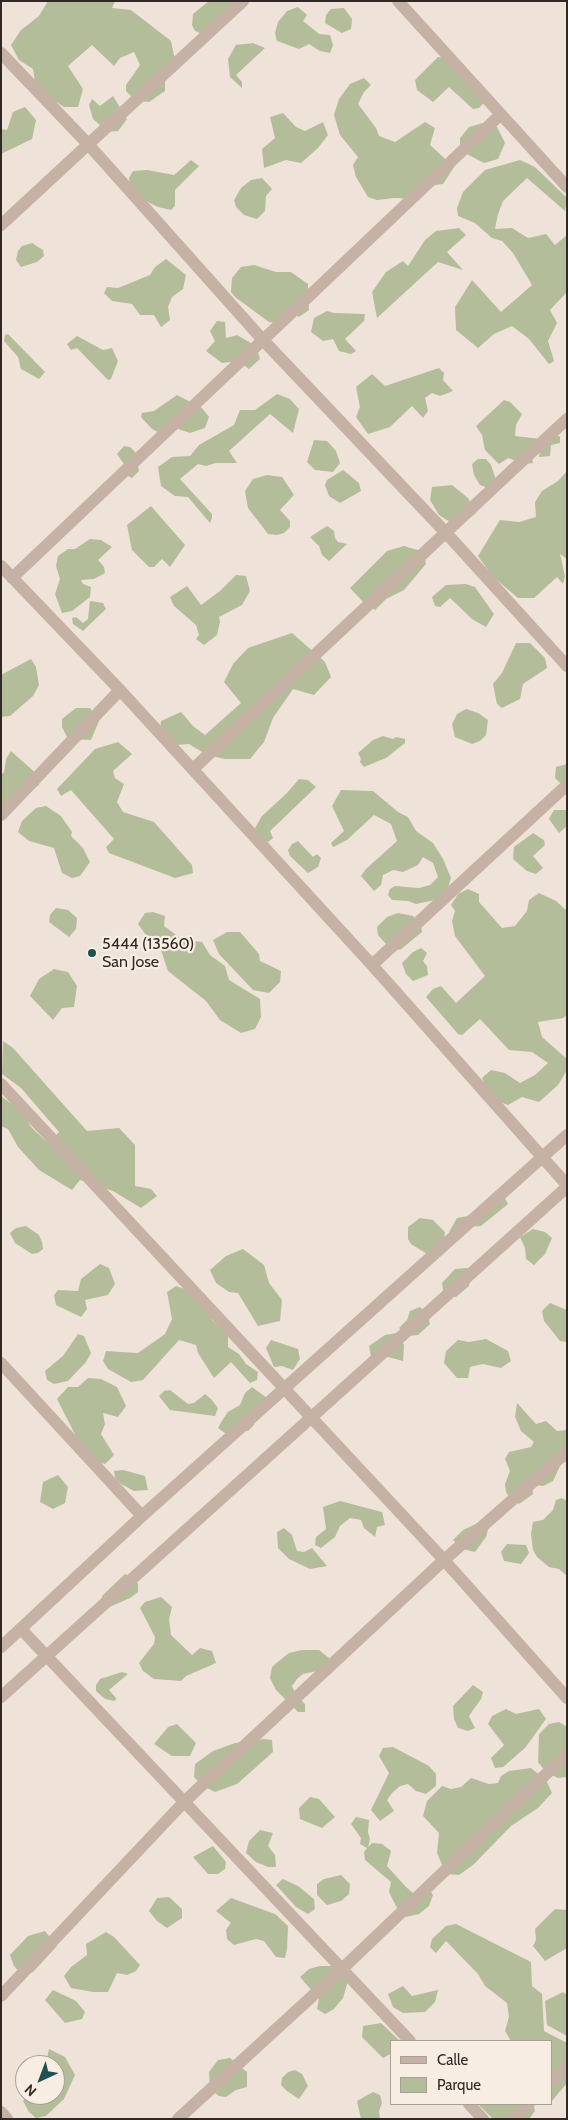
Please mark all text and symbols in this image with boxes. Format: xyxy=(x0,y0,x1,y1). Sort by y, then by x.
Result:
place label: 5444 (13560) San Jose xyxy=(102,934,194,972)
marker: 5444 (13560) San Jose xyxy=(86,947,98,959)
legend xyxy=(390,2040,553,2105)
text: Calle xyxy=(437,2051,468,2069)
north arrow xyxy=(15,2055,65,2105)
text: Parque xyxy=(437,2076,481,2094)
text: N xyxy=(21,2080,40,2100)

